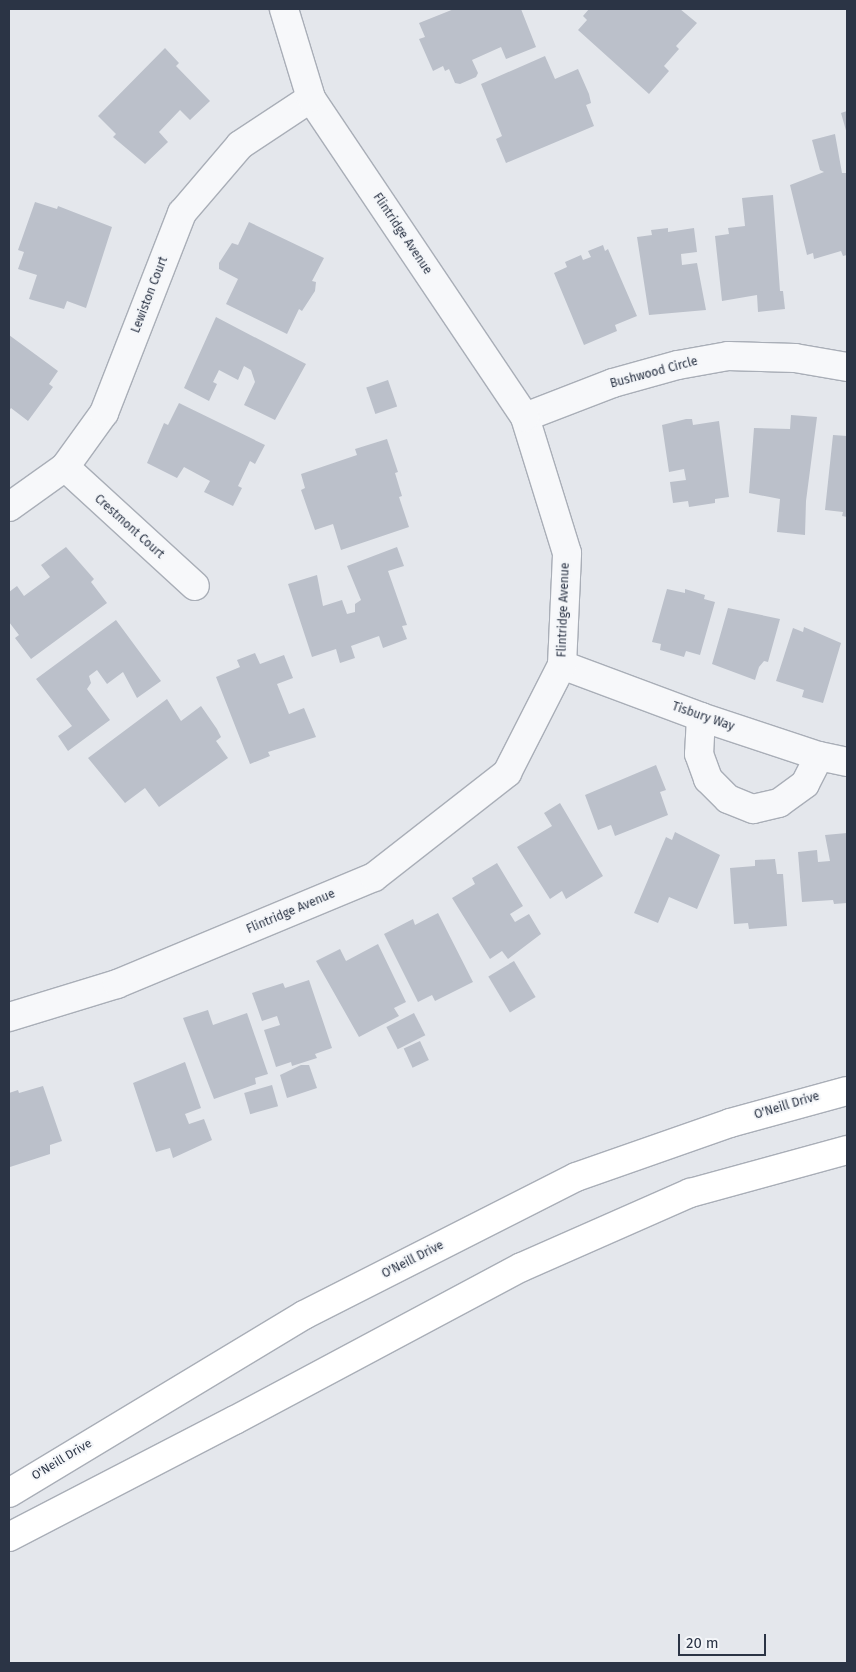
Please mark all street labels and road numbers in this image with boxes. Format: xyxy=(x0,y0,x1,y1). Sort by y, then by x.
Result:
street label: Flintridge Avenue xyxy=(370,191,434,277)
street label: Lewiston Court xyxy=(129,255,171,335)
street label: Bushwood Circle xyxy=(609,354,699,392)
street label: Crestmont Court xyxy=(91,492,167,562)
street label: Flintridge Avenue xyxy=(555,562,573,658)
street label: Tisbury Way xyxy=(670,700,736,734)
street label: Flintridge Avenue xyxy=(245,887,337,937)
street label: O'Neill Drive xyxy=(753,1089,821,1123)
street label: O'Neill Drive xyxy=(380,1238,446,1282)
street label: O'Neill Drive xyxy=(29,1436,95,1484)

